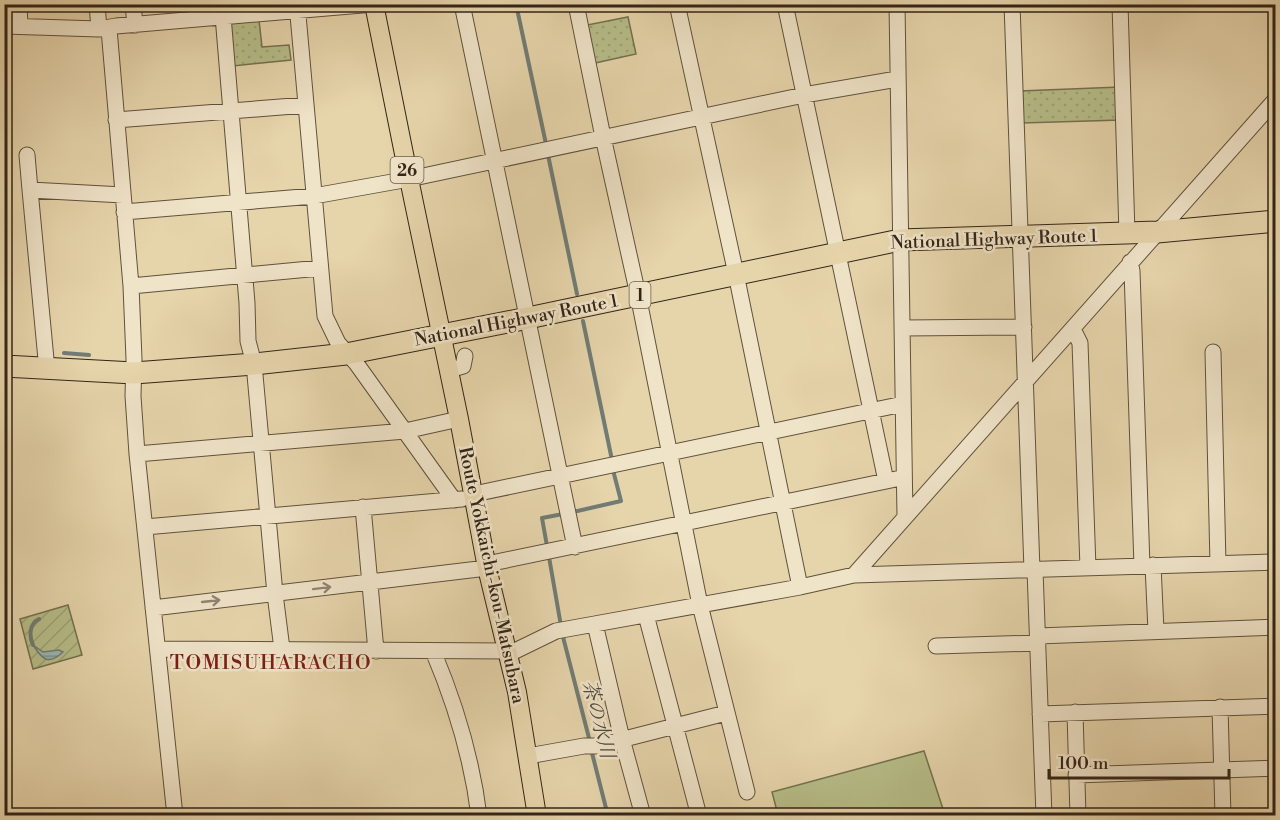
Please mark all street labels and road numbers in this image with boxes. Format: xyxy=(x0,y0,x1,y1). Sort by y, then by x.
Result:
road number: 26 xyxy=(390,157,424,183)
street label: National Highway Route 1 xyxy=(890,224,1098,255)
road number: 1 xyxy=(630,282,650,308)
street label: National Highway Route 1 xyxy=(412,289,620,352)
street label: Route Yokkaichi-kou-Matsubara xyxy=(453,445,530,706)

